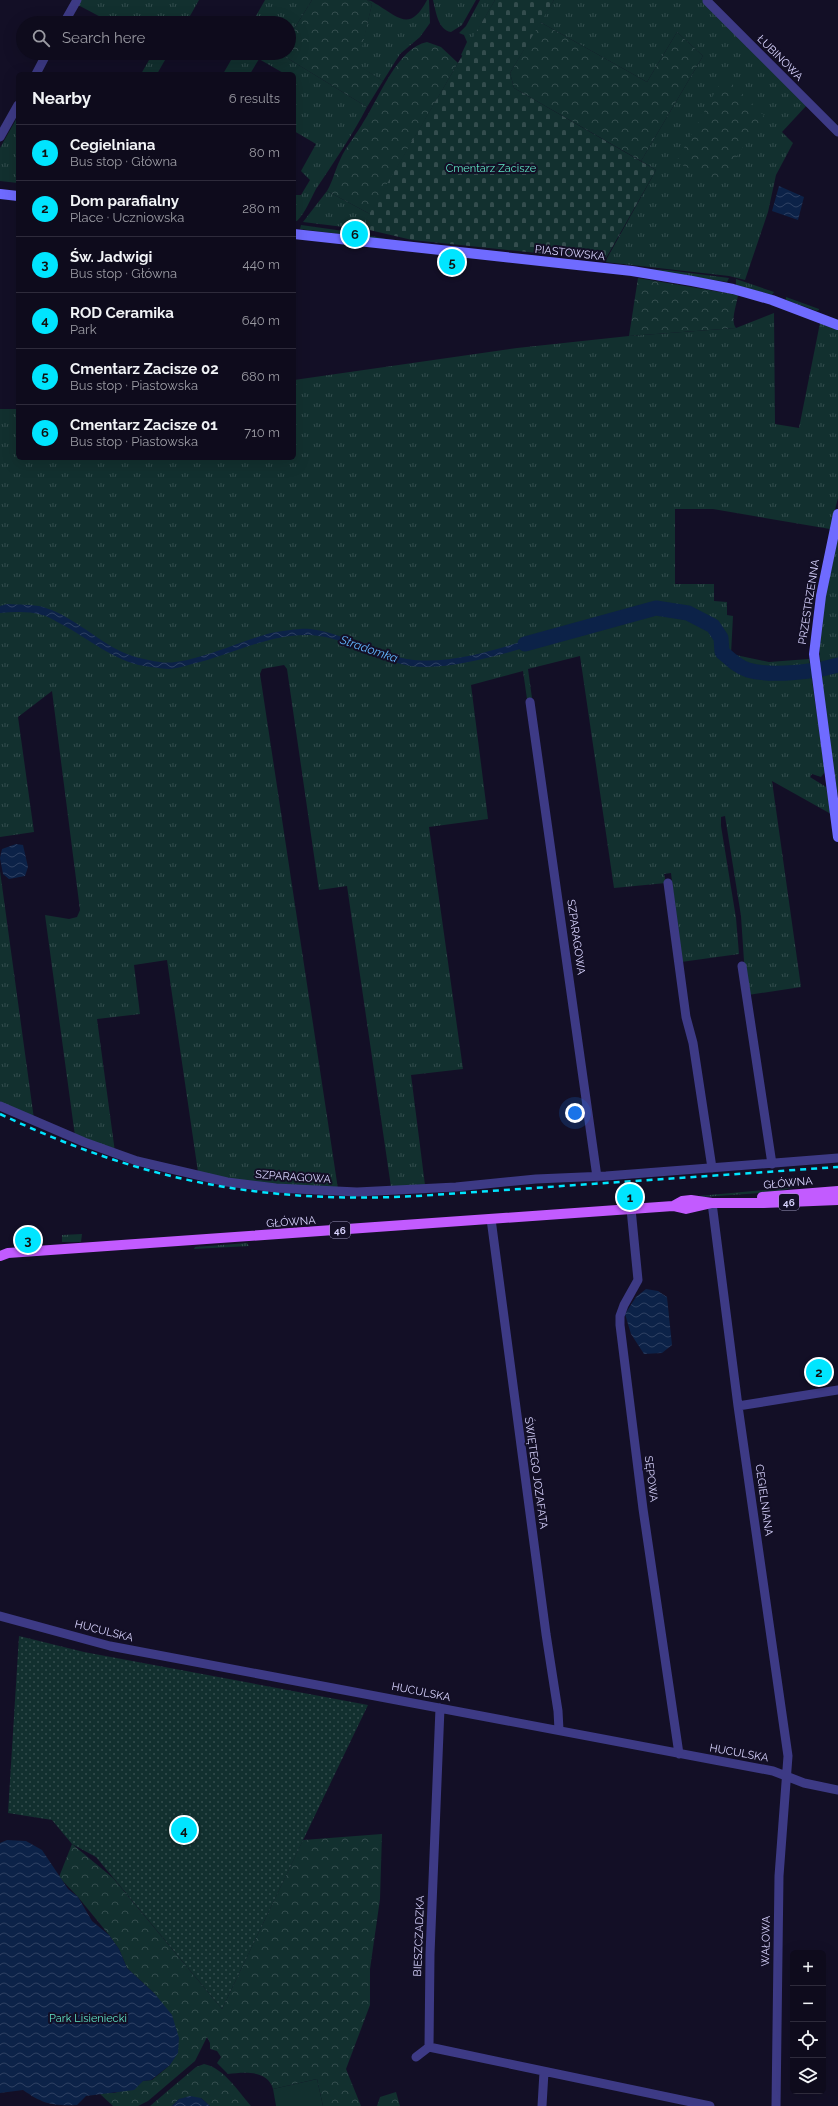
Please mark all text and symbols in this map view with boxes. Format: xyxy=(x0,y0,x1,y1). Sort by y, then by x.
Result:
search box xyxy=(16,16,296,60)
icon: search xyxy=(30,27,52,49)
text: Search here xyxy=(62,29,145,47)
street label: ŁUBINOWA xyxy=(754,32,806,84)
text: Nearby xyxy=(32,88,91,108)
text: 6 results xyxy=(229,91,280,106)
text: Cegielniana xyxy=(70,136,155,154)
text: 1 xyxy=(42,145,48,160)
text: 80 m xyxy=(249,145,280,160)
text: Bus stop · Główna xyxy=(70,154,177,169)
park label: Cmentarz Zacisze xyxy=(446,162,537,175)
text: Dom parafialny xyxy=(70,192,179,210)
text: 2 xyxy=(41,201,49,216)
text: 280 m xyxy=(242,201,280,216)
text: Place · Uczniowska xyxy=(70,210,184,225)
pin: 6 xyxy=(342,219,368,249)
street label: PIASTOWSKA xyxy=(534,243,606,263)
pin: 5 xyxy=(439,247,465,277)
text: Św. Jadwigi xyxy=(70,248,152,266)
text: 3 xyxy=(41,257,49,272)
text: 440 m xyxy=(243,257,280,272)
text: Bus stop · Główna xyxy=(70,266,177,281)
text: ROD Ceramika xyxy=(70,304,174,322)
text: 4 xyxy=(41,313,49,328)
text: 640 m xyxy=(242,313,280,328)
text: Park xyxy=(70,322,97,337)
text: Cmentarz Zacisze 02 xyxy=(70,360,219,378)
text: 5 xyxy=(41,369,49,384)
text: 680 m xyxy=(241,369,280,384)
text: Bus stop · Piastowska xyxy=(70,378,198,393)
text: Cmentarz Zacisze 01 xyxy=(70,416,218,434)
text: 6 xyxy=(41,425,49,440)
text: 710 m xyxy=(244,425,280,440)
text: Bus stop · Piastowska xyxy=(70,434,198,449)
street label: PRZESTRZENNA xyxy=(796,558,822,646)
water label: Stradomka xyxy=(337,632,400,665)
street label: SZPARAGOWA xyxy=(564,899,588,976)
your location xyxy=(565,1103,585,1123)
street label: SZPARAGOWA xyxy=(255,1168,332,1186)
street label: GŁÓWNA xyxy=(763,1173,814,1192)
pin: 1 xyxy=(617,1182,643,1212)
road number: 46 xyxy=(779,1194,799,1210)
street label: GŁÓWNA xyxy=(266,1213,317,1230)
road number: 46 xyxy=(330,1222,350,1238)
pin: 3 xyxy=(15,1225,41,1255)
pin: 2 xyxy=(806,1357,832,1387)
street label: ŚWIĘTEGO JOZAFATA xyxy=(522,1416,551,1530)
street label: SĘPOWA xyxy=(642,1455,660,1503)
street label: CEGIELNIANA xyxy=(753,1463,776,1537)
street label: HUCULSKA xyxy=(73,1617,135,1645)
street label: HUCULSKA xyxy=(390,1680,452,1704)
street label: HUCULSKA xyxy=(708,1741,770,1765)
pin: 4 xyxy=(171,1815,197,1845)
street label: BIESZCZADZKA xyxy=(411,1895,427,1977)
street label: WAŁOWA xyxy=(759,1915,773,1966)
map controls xyxy=(790,1950,826,2094)
button: + xyxy=(790,1950,826,1986)
button: − xyxy=(790,1986,826,2022)
park label: Park Lisieniecki xyxy=(49,2012,127,2025)
button: locate xyxy=(790,2022,826,2058)
button: layers xyxy=(790,2058,826,2094)

